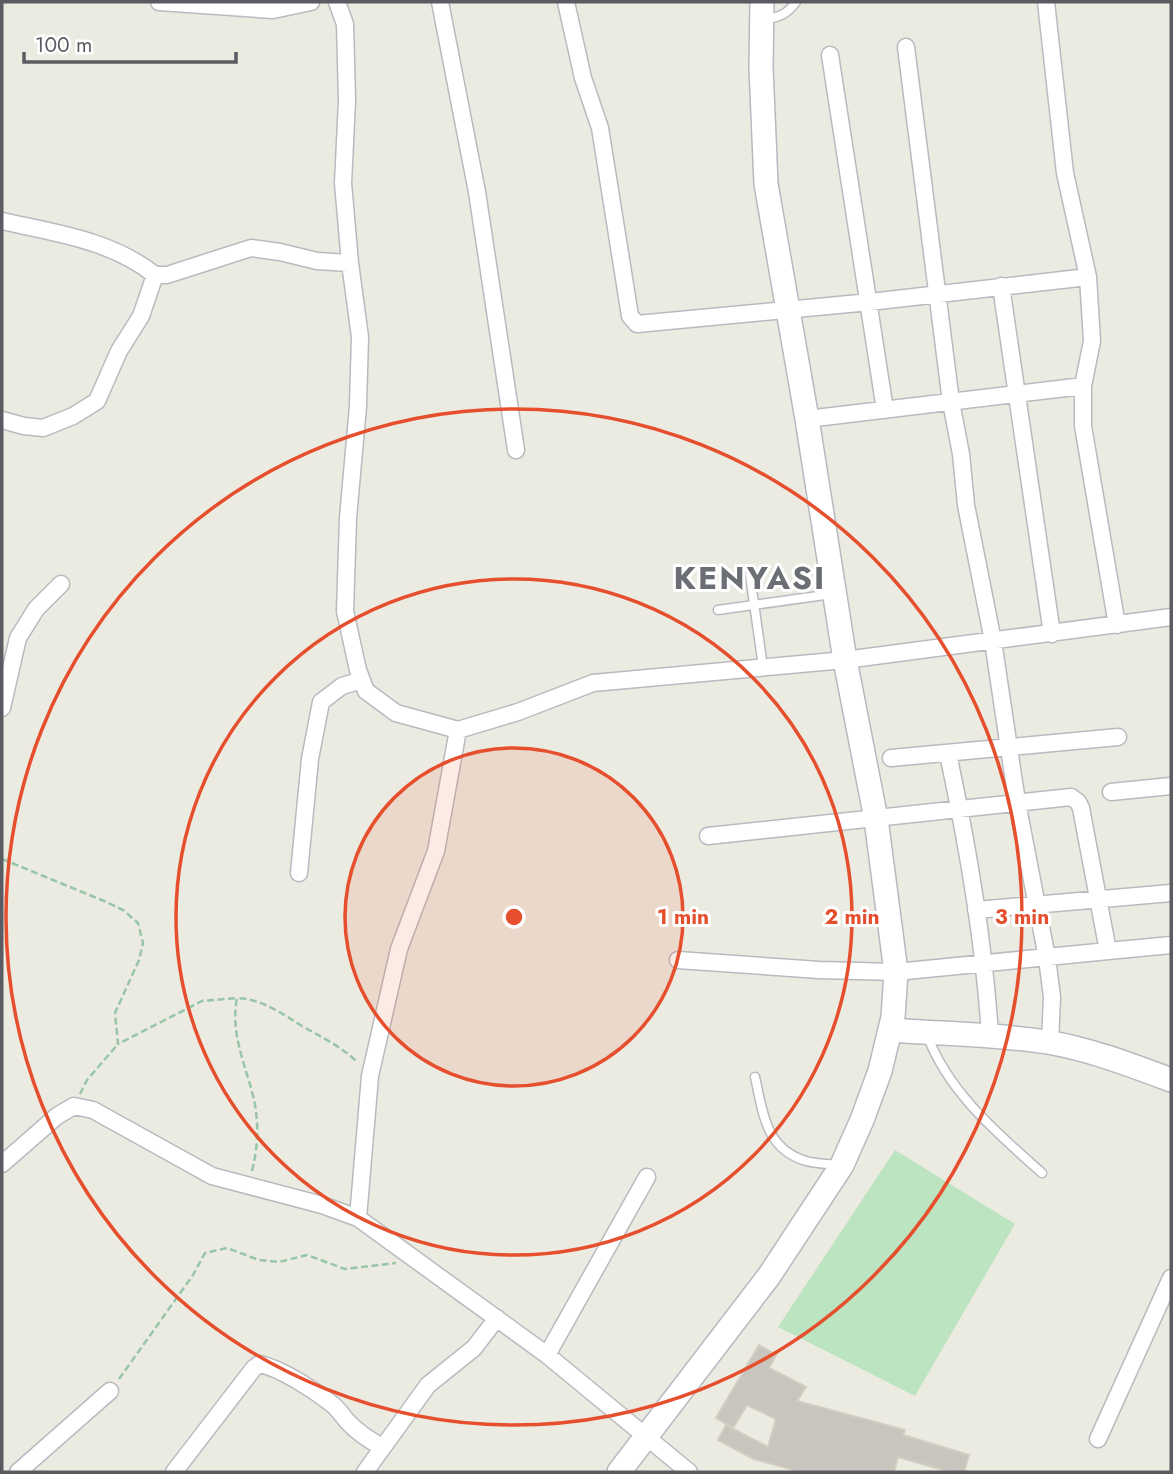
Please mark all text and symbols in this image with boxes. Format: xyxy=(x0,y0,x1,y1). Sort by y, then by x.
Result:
scale bar xyxy=(24,21,236,65)
text: 100 m xyxy=(35,30,92,60)
district label: KENYASI xyxy=(674,555,826,601)
text: 1 min xyxy=(657,902,709,932)
text: 2 min xyxy=(824,902,880,932)
text: 3 min xyxy=(995,902,1049,932)
centre of rings xyxy=(502,905,526,929)

